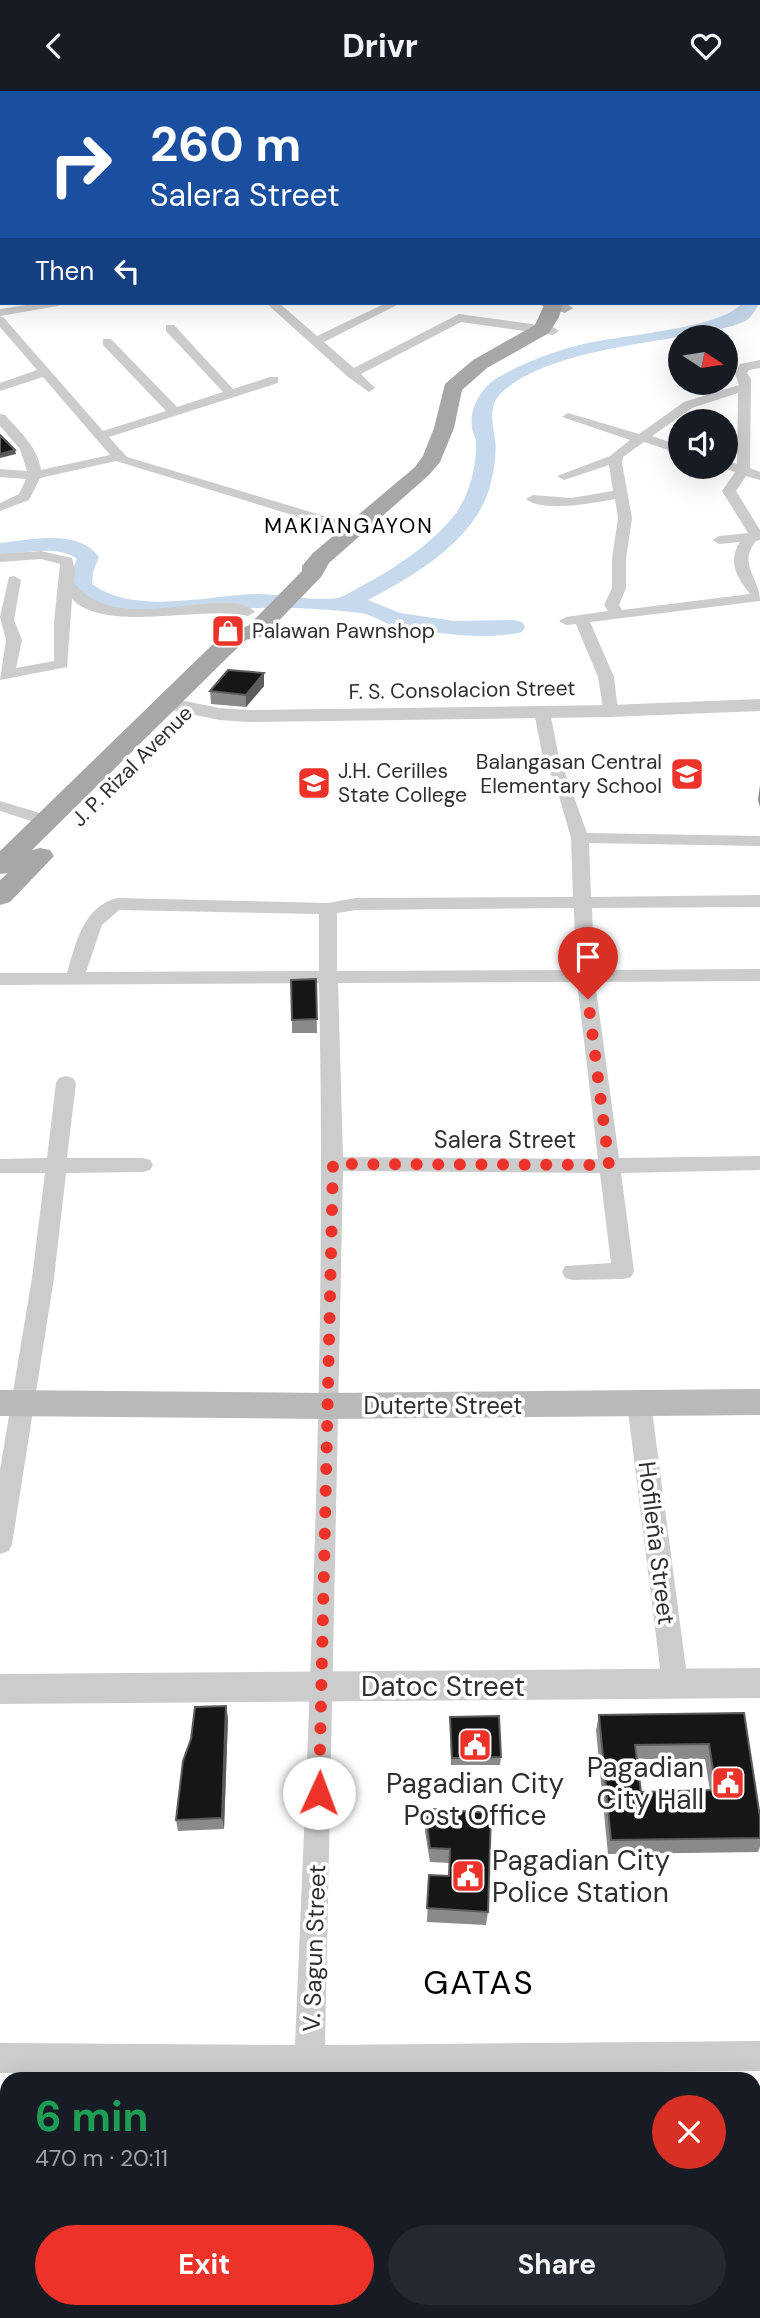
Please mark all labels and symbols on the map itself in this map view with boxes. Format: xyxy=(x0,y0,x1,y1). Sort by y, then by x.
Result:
north arrow xyxy=(668,325,738,395)
district label: MAKIANGAYON xyxy=(264,512,434,540)
shop icon: Palawan Pawnshop xyxy=(209,612,247,650)
place label: Palawan Pawnshop xyxy=(252,617,435,645)
street label: F. S. Consolacion Street xyxy=(348,674,576,706)
street label: J. P. Rizal Avenue xyxy=(65,699,199,833)
place label: Balangasan Central Elementary School xyxy=(476,748,662,800)
school or university icon: Balangasan Central Elementary School xyxy=(668,755,706,793)
place label: J.H. Cerilles State College xyxy=(338,757,467,809)
school or university icon: J.H. Cerilles State College xyxy=(295,764,333,802)
pin xyxy=(558,927,618,999)
street label: Salera Street xyxy=(434,1124,576,1155)
street label: Duterte Street xyxy=(364,1390,522,1421)
street label: Hofileña Street xyxy=(632,1460,682,1626)
street label: Datoc Street xyxy=(361,1668,525,1705)
public building icon: Pagadian City Post Office xyxy=(456,1726,494,1764)
place label: Pagadian City Hall xyxy=(587,1749,704,1818)
position arrow xyxy=(282,1756,356,1830)
public building icon: Pagadian City Hall xyxy=(709,1764,747,1802)
place label: Pagadian City Post Office xyxy=(386,1765,564,1834)
place label: Pagadian City Police Station xyxy=(492,1842,670,1911)
public building icon: Pagadian City Police Station xyxy=(449,1857,487,1895)
street label: V. Sagun Street xyxy=(296,1864,332,2032)
district label: GATAS xyxy=(423,1961,535,2004)

